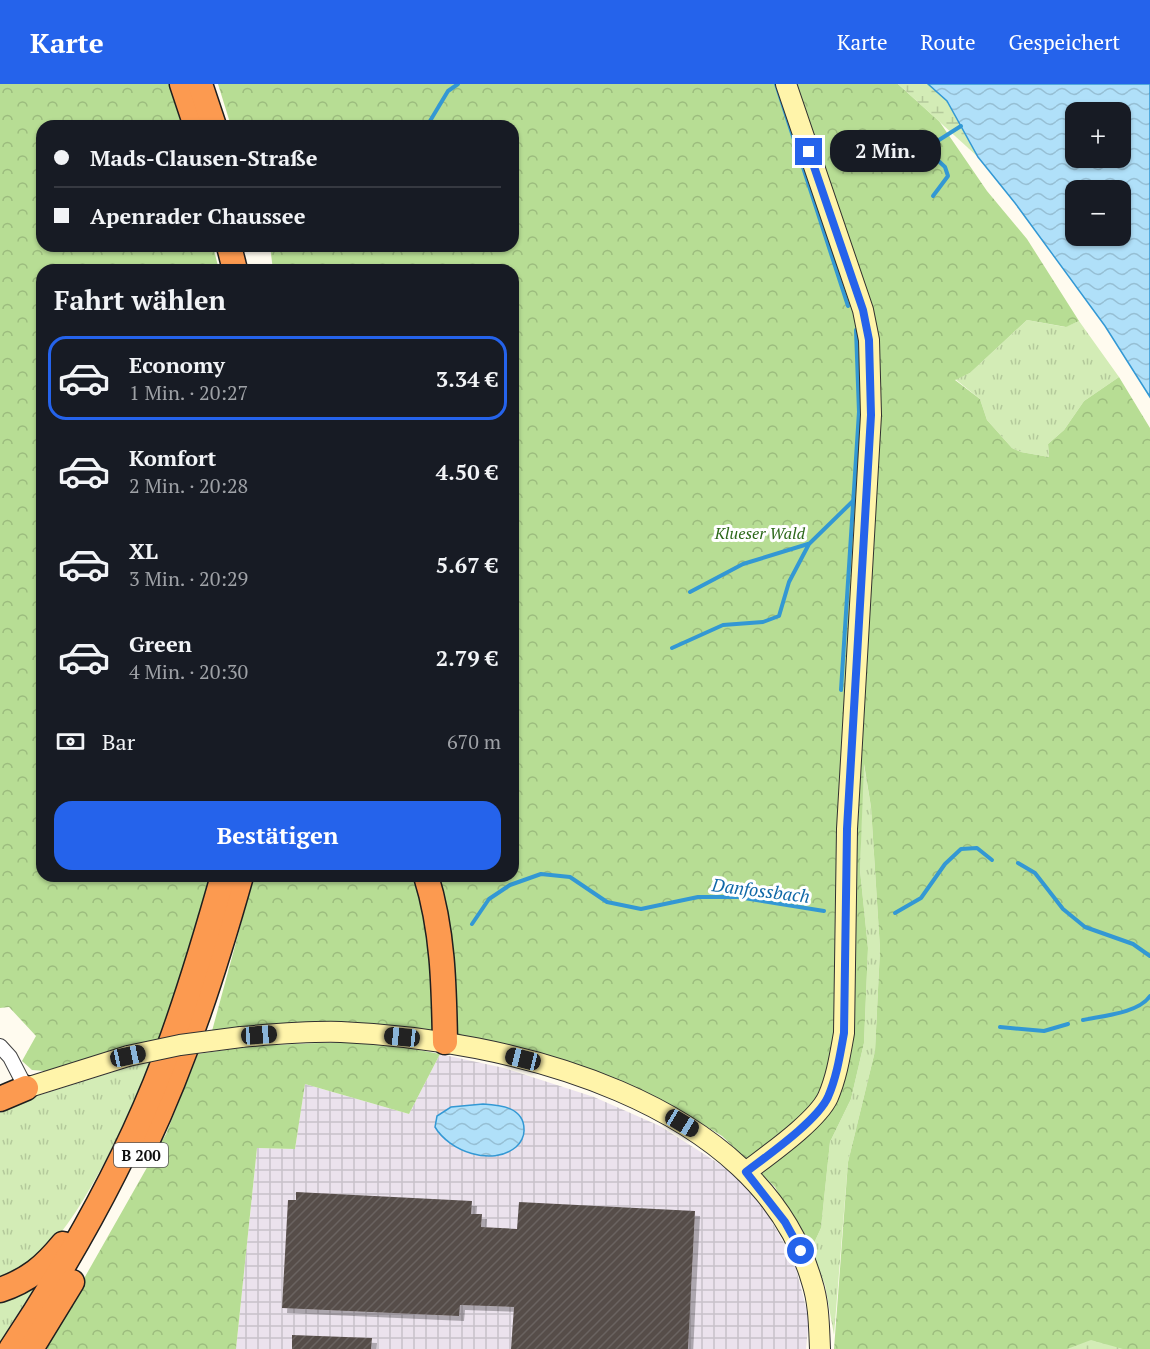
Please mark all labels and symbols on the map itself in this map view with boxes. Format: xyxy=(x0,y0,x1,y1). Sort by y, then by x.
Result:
callout: 2 Min. xyxy=(830,131,941,173)
route end xyxy=(795,138,822,165)
park label: Klueser Wald xyxy=(714,522,806,544)
water label: Danfossbach xyxy=(710,872,811,908)
car xyxy=(240,1025,278,1045)
car xyxy=(383,1026,421,1048)
car xyxy=(109,1043,147,1069)
car xyxy=(503,1046,543,1072)
car xyxy=(662,1106,702,1140)
road number: B 200 xyxy=(114,1143,168,1167)
route start xyxy=(787,1237,814,1264)

